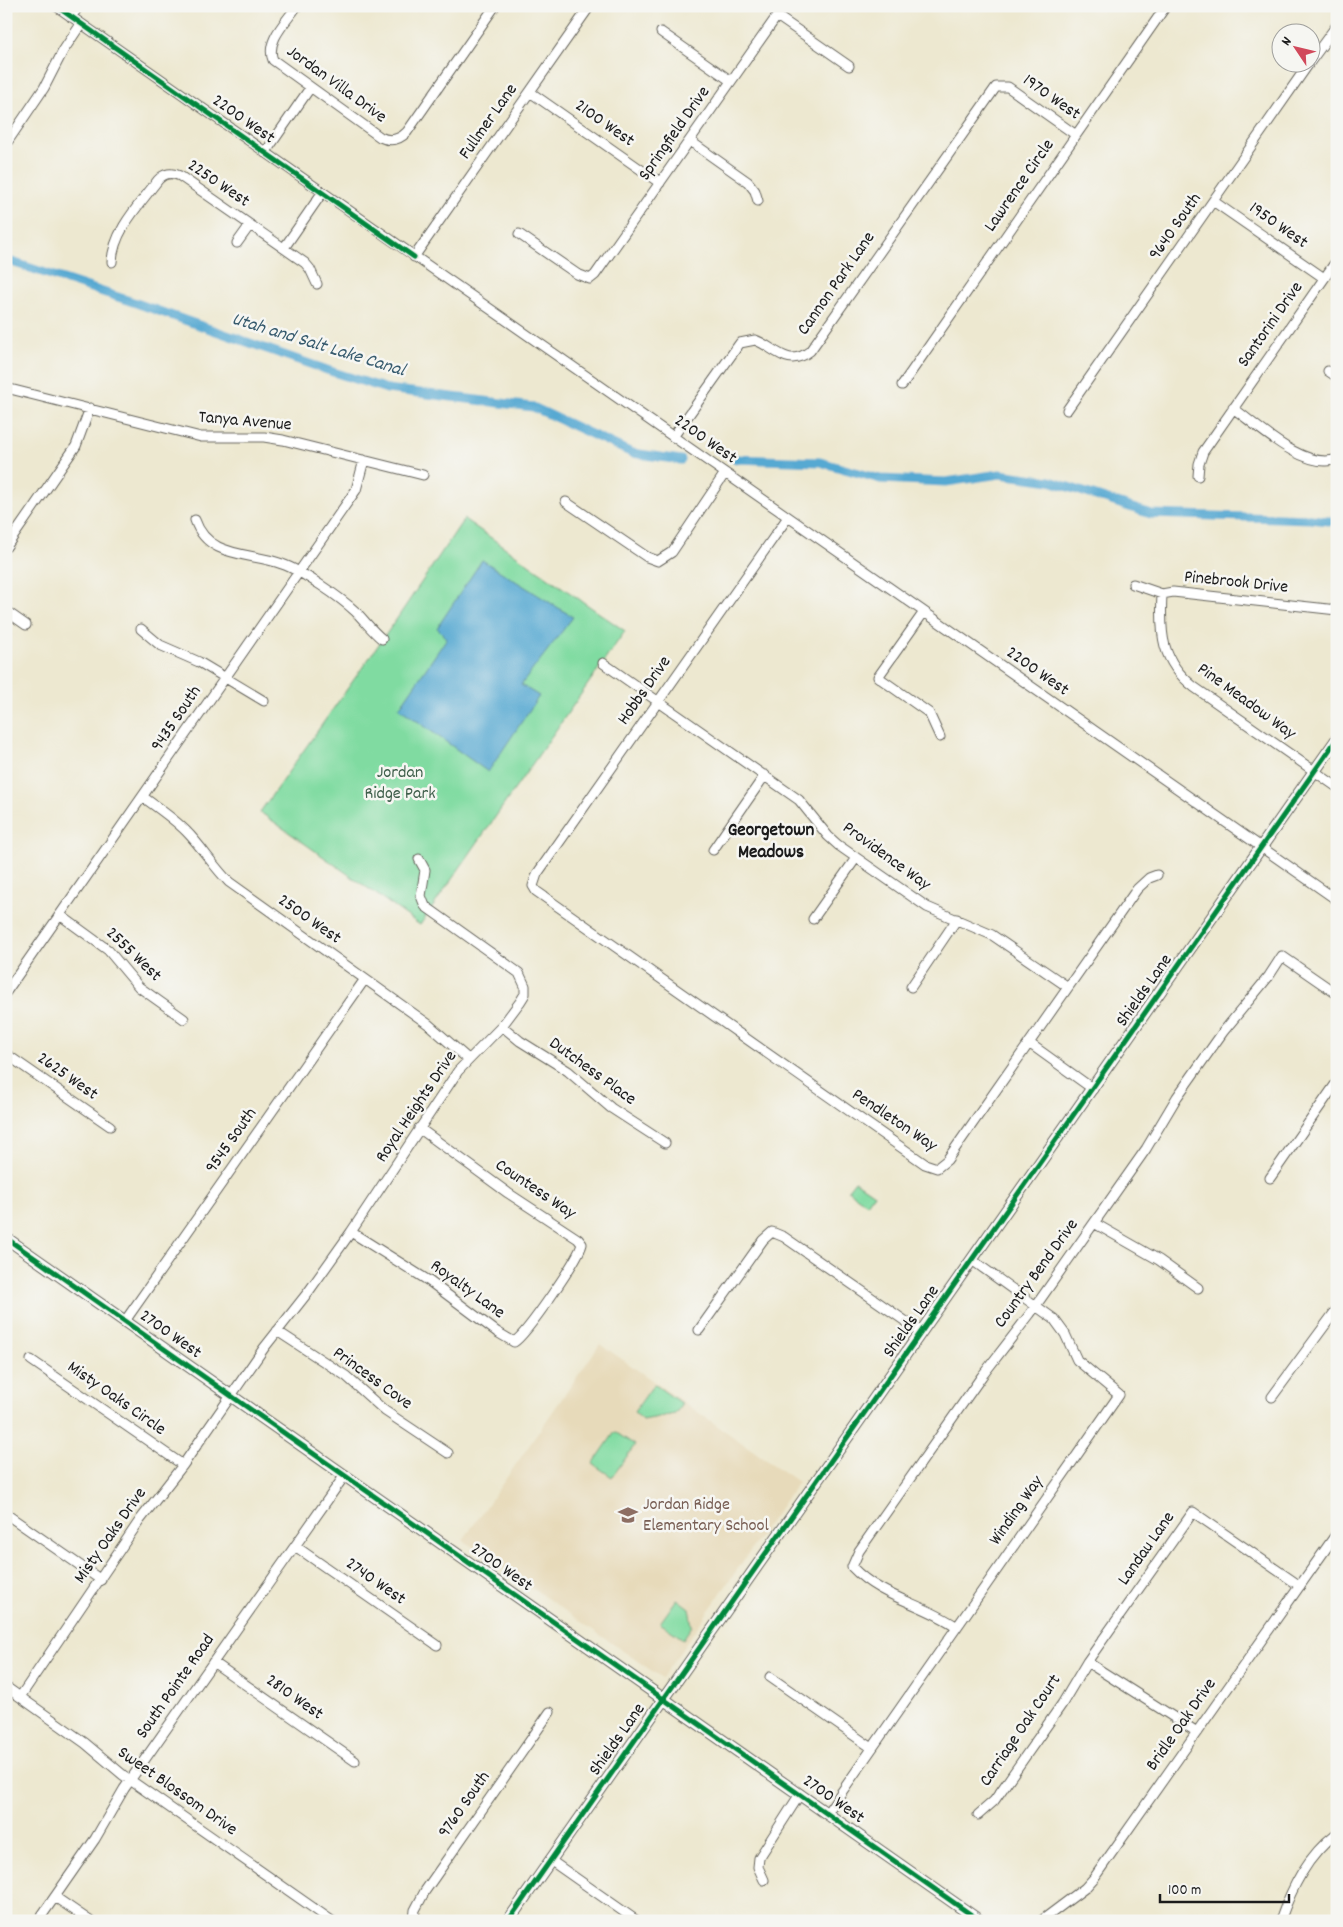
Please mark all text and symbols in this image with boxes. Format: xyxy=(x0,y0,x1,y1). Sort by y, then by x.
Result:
north arrow xyxy=(1270,22,1320,72)
text: N xyxy=(1277,33,1297,50)
street label: Jordan Villa Drive xyxy=(281,40,391,130)
street label: 1970 West xyxy=(1017,69,1085,127)
street label: Fullmer Lane xyxy=(454,79,524,165)
street label: Springfield Drive xyxy=(633,82,717,186)
street label: 2200 West xyxy=(206,89,280,151)
street label: 2100 West xyxy=(569,94,639,154)
street label: Lawrence Circle xyxy=(979,135,1061,237)
street label: 2250 West xyxy=(182,154,254,214)
street label: 9640 South xyxy=(1144,188,1208,266)
street label: 1950 West xyxy=(1243,197,1313,256)
street label: Cannon Park Lane xyxy=(792,227,882,341)
street label: Santorini Drive xyxy=(1232,277,1310,373)
water label: Utah and Salt Lake Canal xyxy=(228,307,409,386)
street label: Tanya Avenue xyxy=(198,405,293,439)
street label: 2200 West xyxy=(668,409,742,471)
street label: Pinebrook Drive xyxy=(1183,565,1289,601)
street label: 2200 West xyxy=(1000,641,1074,703)
street label: Hobbs Drive xyxy=(612,651,678,731)
street label: Pine Meadow Way xyxy=(1191,658,1301,747)
street label: 9435 South xyxy=(146,681,208,757)
park label: Jordan Ridge Park xyxy=(364,761,436,807)
street label: Providence Way xyxy=(837,816,936,898)
district label: Georgetown Meadows xyxy=(728,818,815,867)
street label: 2500 West xyxy=(272,889,346,951)
street label: 2555 West xyxy=(99,922,167,988)
street label: Shields Lane xyxy=(1111,949,1179,1033)
street label: Dutchess Place xyxy=(543,1032,641,1112)
street label: Royal Heights Drive xyxy=(370,1046,464,1168)
street label: 2625 West xyxy=(31,1047,103,1107)
street label: Pendleton Way xyxy=(846,1083,942,1159)
street label: 9545 South xyxy=(200,1103,264,1179)
street label: Countess Way xyxy=(490,1154,581,1227)
street label: Country Bend Drive xyxy=(989,1214,1085,1334)
street label: Royalty Lane xyxy=(425,1254,510,1326)
street label: Shields Lane xyxy=(878,1280,946,1364)
street label: 2700 West xyxy=(134,1304,207,1366)
street label: Princess Cove xyxy=(327,1341,417,1417)
street label: Misty Oaks Circle xyxy=(61,1356,171,1442)
street label: Winding Way xyxy=(984,1470,1051,1551)
street label: Misty Oaks Drive xyxy=(69,1483,153,1589)
place label: Jordan Ridge Elementary School xyxy=(643,1493,770,1539)
school or university icon: Jordan Ridge Elementary School xyxy=(617,1504,639,1526)
street label: Landau Lane xyxy=(1112,1507,1182,1591)
street label: 2700 West xyxy=(465,1537,538,1599)
street label: 2740 West xyxy=(340,1552,411,1612)
street label: South Pointe Road xyxy=(131,1630,221,1744)
street label: 2810 West xyxy=(260,1669,328,1727)
street label: Carriage Oak Court xyxy=(974,1670,1068,1792)
street label: Bridle Oak Drive xyxy=(1141,1673,1223,1776)
street label: Shields Lane xyxy=(584,1698,652,1782)
street label: Sweet Blossom Drive xyxy=(112,1741,242,1843)
street label: 9760 South xyxy=(433,1767,497,1843)
street label: 2700 West xyxy=(797,1769,870,1831)
scale bar xyxy=(1160,1872,1289,1904)
text: 100 m xyxy=(1168,1880,1201,1902)

